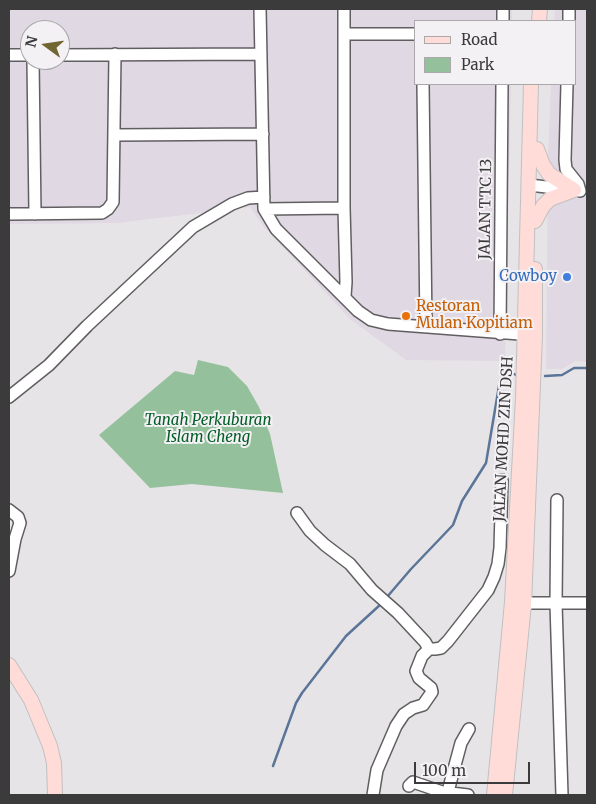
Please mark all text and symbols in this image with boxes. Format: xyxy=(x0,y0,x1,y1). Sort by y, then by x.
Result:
north arrow xyxy=(20,20,70,70)
legend xyxy=(414,20,576,85)
text: Road xyxy=(461,30,497,49)
text: N xyxy=(21,34,41,49)
text: Park xyxy=(461,55,494,74)
street label: JALAN TTC 13 xyxy=(476,158,496,260)
place label: Cowboy xyxy=(499,268,557,286)
marker: Cowboy xyxy=(561,271,573,283)
place label: Restoran Mulan Kopitiam xyxy=(416,298,533,333)
marker: Restoran Mulan Kopitiam xyxy=(400,310,412,322)
street label: JALAN MOHD ZIN DSH xyxy=(491,356,517,522)
park label: Tanah Perkuburan Islam Cheng xyxy=(144,412,272,447)
scale bar xyxy=(416,752,532,784)
text: 100 m xyxy=(422,761,466,780)

